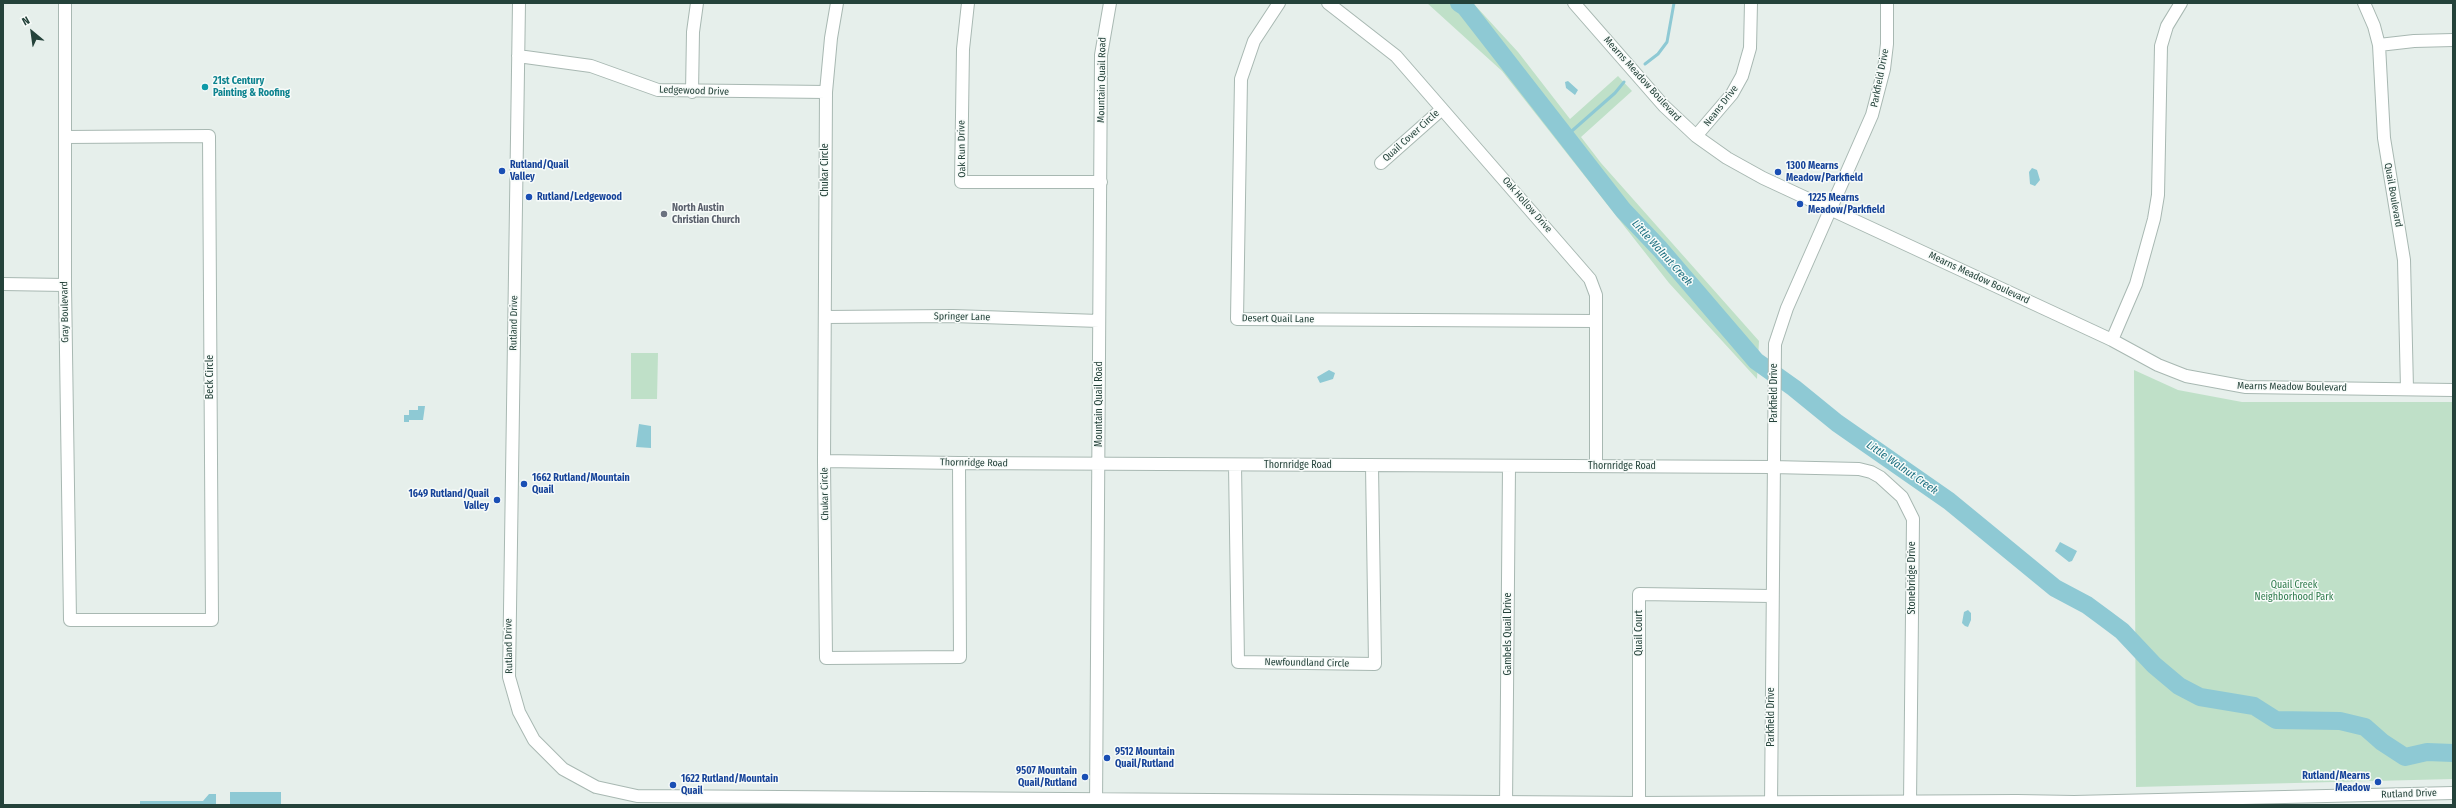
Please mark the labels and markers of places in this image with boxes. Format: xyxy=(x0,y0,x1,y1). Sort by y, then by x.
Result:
place label: 21st Century Painting & Roofing xyxy=(213,75,290,98)
marker: 21st Century Painting & Roofing xyxy=(200,82,210,92)
place label: Rutland/Quail Valley xyxy=(510,159,569,182)
place label: 1300 Mearns Meadow/Parkfield xyxy=(1786,160,1863,184)
marker: Rutland/Quail Valley xyxy=(497,166,507,176)
marker: 1300 Mearns Meadow/Parkfield xyxy=(1773,167,1783,177)
place label: Rutland/Ledgewood xyxy=(537,191,622,203)
marker: Rutland/Ledgewood xyxy=(524,192,534,202)
place label: 1225 Mearns Meadow/Parkfield xyxy=(1808,192,1885,216)
marker: 1225 Mearns Meadow/Parkfield xyxy=(1795,199,1805,209)
place label: North Austin Christian Church xyxy=(672,202,740,226)
marker: North Austin Christian Church xyxy=(659,209,669,219)
place label: 1662 Rutland/Mountain Quail xyxy=(532,472,630,496)
marker: 1662 Rutland/Mountain Quail xyxy=(519,479,529,489)
place label: 1649 Rutland/Quail Valley xyxy=(409,488,489,512)
marker: 1649 Rutland/Quail Valley xyxy=(492,495,502,505)
place label: 9512 Mountain Quail/Rutland xyxy=(1115,746,1175,770)
marker: 9512 Mountain Quail/Rutland xyxy=(1102,753,1112,763)
place label: 9507 Mountain Quail/Rutland xyxy=(1016,765,1077,788)
place label: Rutland/Mearns Meadow xyxy=(2302,770,2370,794)
marker: 9507 Mountain Quail/Rutland xyxy=(1080,772,1090,782)
place label: 1622 Rutland/Mountain Quail xyxy=(681,773,778,796)
marker: Rutland/Mearns Meadow xyxy=(2373,777,2383,787)
marker: 1622 Rutland/Mountain Quail xyxy=(668,780,678,790)

